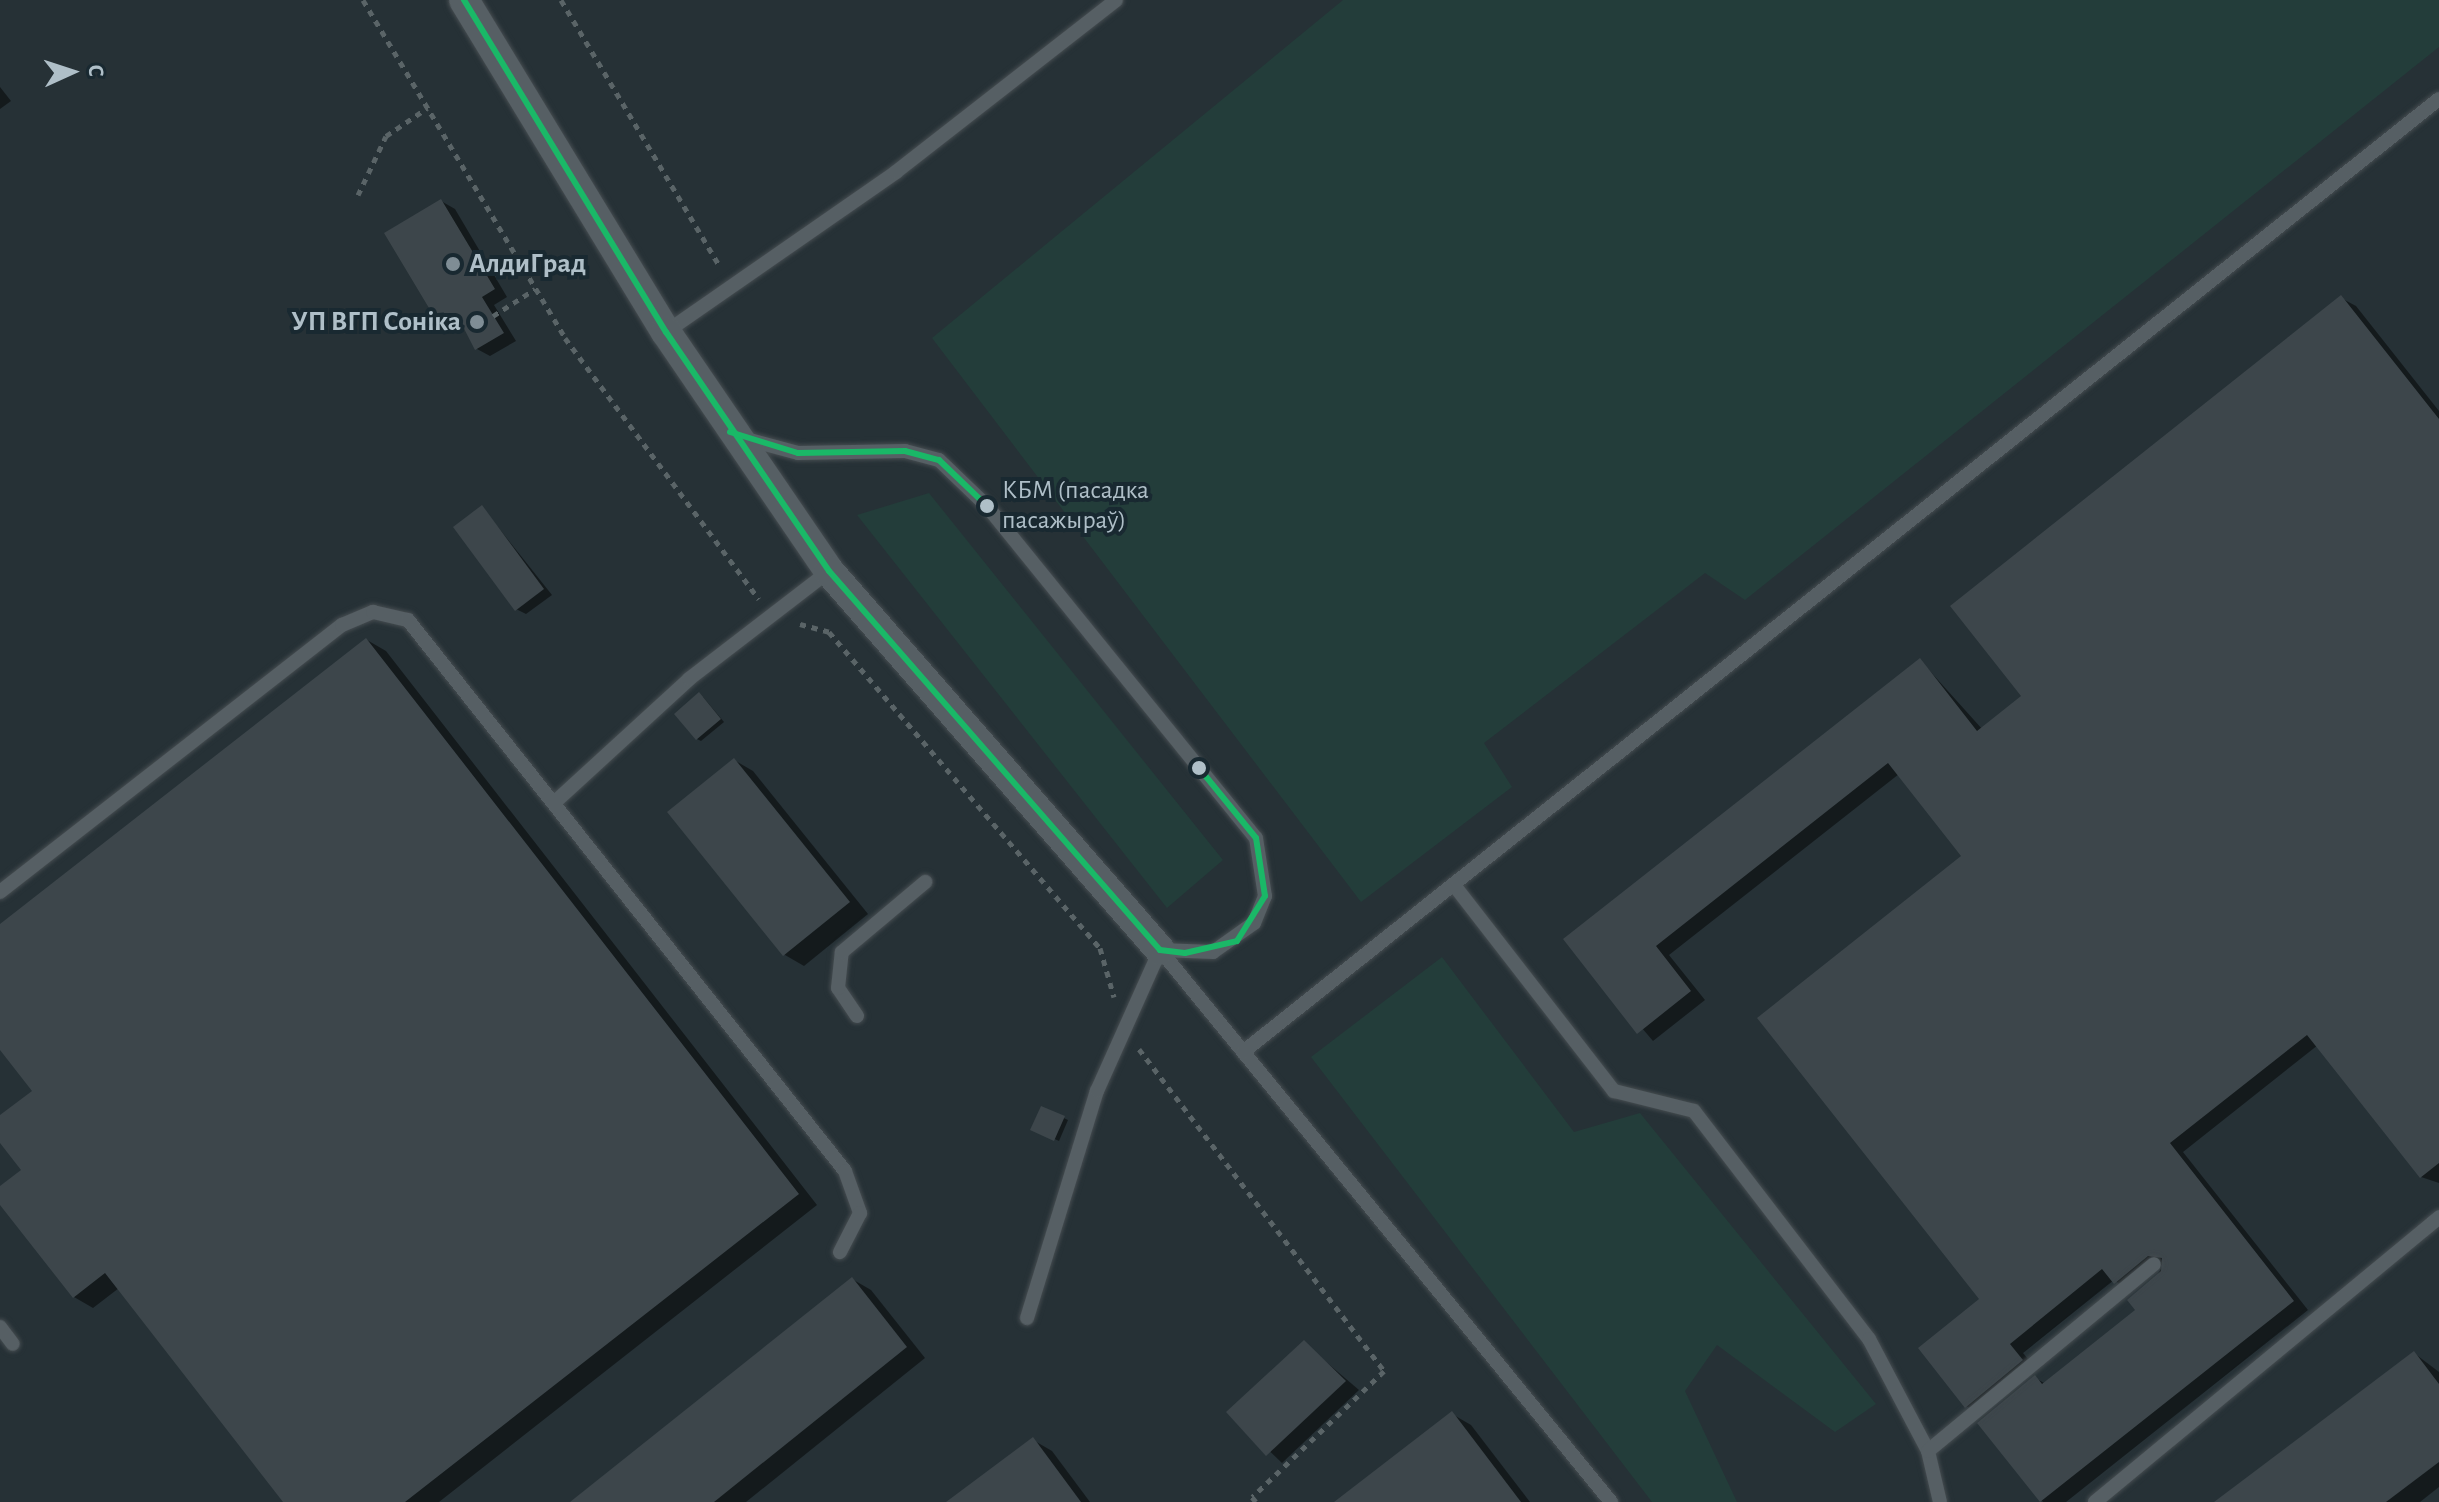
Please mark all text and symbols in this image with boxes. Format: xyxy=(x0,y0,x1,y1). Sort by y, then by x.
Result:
north arrow xyxy=(32,32,112,112)
text: С xyxy=(85,64,107,77)
place label: АлдиГрад xyxy=(469,247,586,281)
marker: АлдиГрад xyxy=(444,255,462,273)
place label: УП ВГП Соніка xyxy=(291,305,461,339)
marker: УП ВГП Соніка xyxy=(468,313,486,331)
place label: КБМ (пасадка пасажыраў) xyxy=(1002,475,1149,536)
marker: КБМ (пасадка пасажыраў) xyxy=(979,498,995,514)
unlabelled marker xyxy=(1191,760,1207,776)

